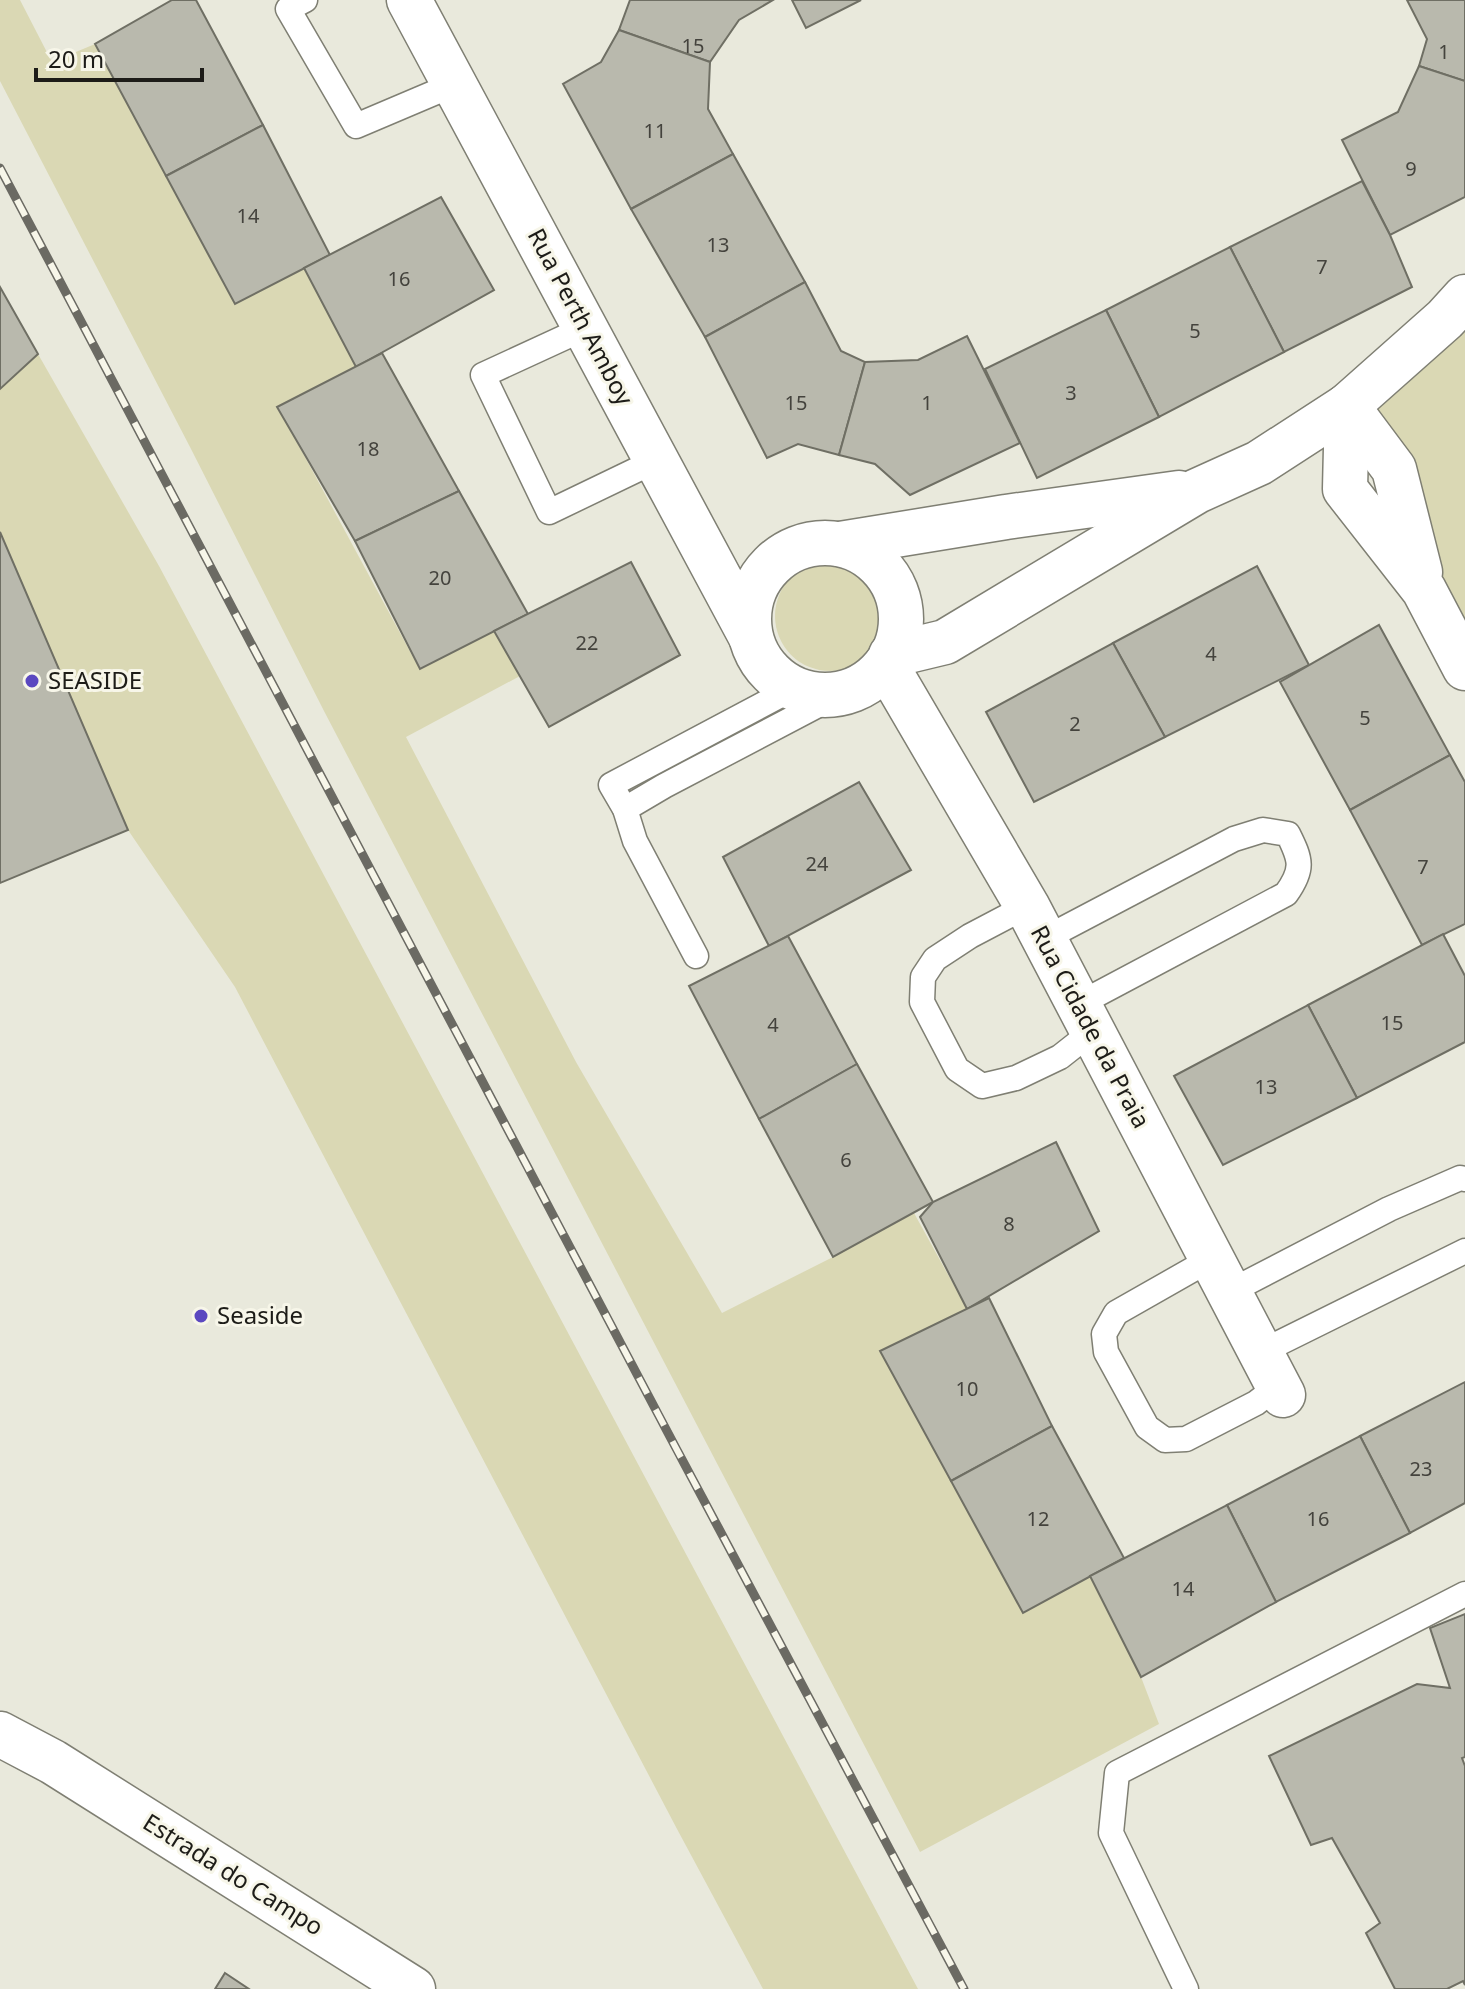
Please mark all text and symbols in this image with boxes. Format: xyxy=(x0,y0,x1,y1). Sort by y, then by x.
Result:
scale bar xyxy=(36,32,202,82)
house number: 15 xyxy=(682,32,704,59)
house number: 1 xyxy=(1438,38,1450,65)
text: 20 m xyxy=(48,42,104,75)
house number: 11 xyxy=(644,117,666,144)
house number: 9 xyxy=(1405,155,1417,182)
house number: 14 xyxy=(237,202,260,229)
street label: Rua Perth Amboy xyxy=(521,222,642,411)
house number: 13 xyxy=(707,231,729,258)
house number: 7 xyxy=(1316,253,1328,280)
house number: 16 xyxy=(388,265,410,292)
house number: 5 xyxy=(1189,317,1201,344)
house number: 3 xyxy=(1065,379,1077,406)
house number: 15 xyxy=(785,389,807,416)
house number: 1 xyxy=(921,389,933,416)
house number: 18 xyxy=(357,435,379,462)
house number: 20 xyxy=(429,564,451,591)
house number: 22 xyxy=(576,629,598,656)
house number: 4 xyxy=(1205,640,1217,667)
place label: SEASIDE xyxy=(48,663,142,696)
marker: SEASIDE xyxy=(23,672,41,690)
house number: 5 xyxy=(1359,704,1371,731)
house number: 2 xyxy=(1069,710,1081,737)
house number: 24 xyxy=(806,850,829,877)
house number: 7 xyxy=(1417,853,1429,880)
street label: Rua Cidade da Praia xyxy=(1024,919,1159,1133)
house number: 15 xyxy=(1381,1009,1403,1036)
house number: 4 xyxy=(767,1011,779,1038)
house number: 13 xyxy=(1255,1073,1277,1100)
house number: 6 xyxy=(840,1146,852,1173)
house number: 8 xyxy=(1003,1210,1015,1237)
place label: Seaside xyxy=(217,1298,303,1331)
marker: Seaside xyxy=(192,1307,210,1325)
house number: 10 xyxy=(956,1375,978,1402)
house number: 23 xyxy=(1410,1455,1432,1482)
house number: 12 xyxy=(1027,1505,1049,1532)
house number: 16 xyxy=(1307,1505,1329,1532)
house number: 14 xyxy=(1172,1575,1195,1602)
street label: Estrada do Campo xyxy=(137,1805,330,1943)

